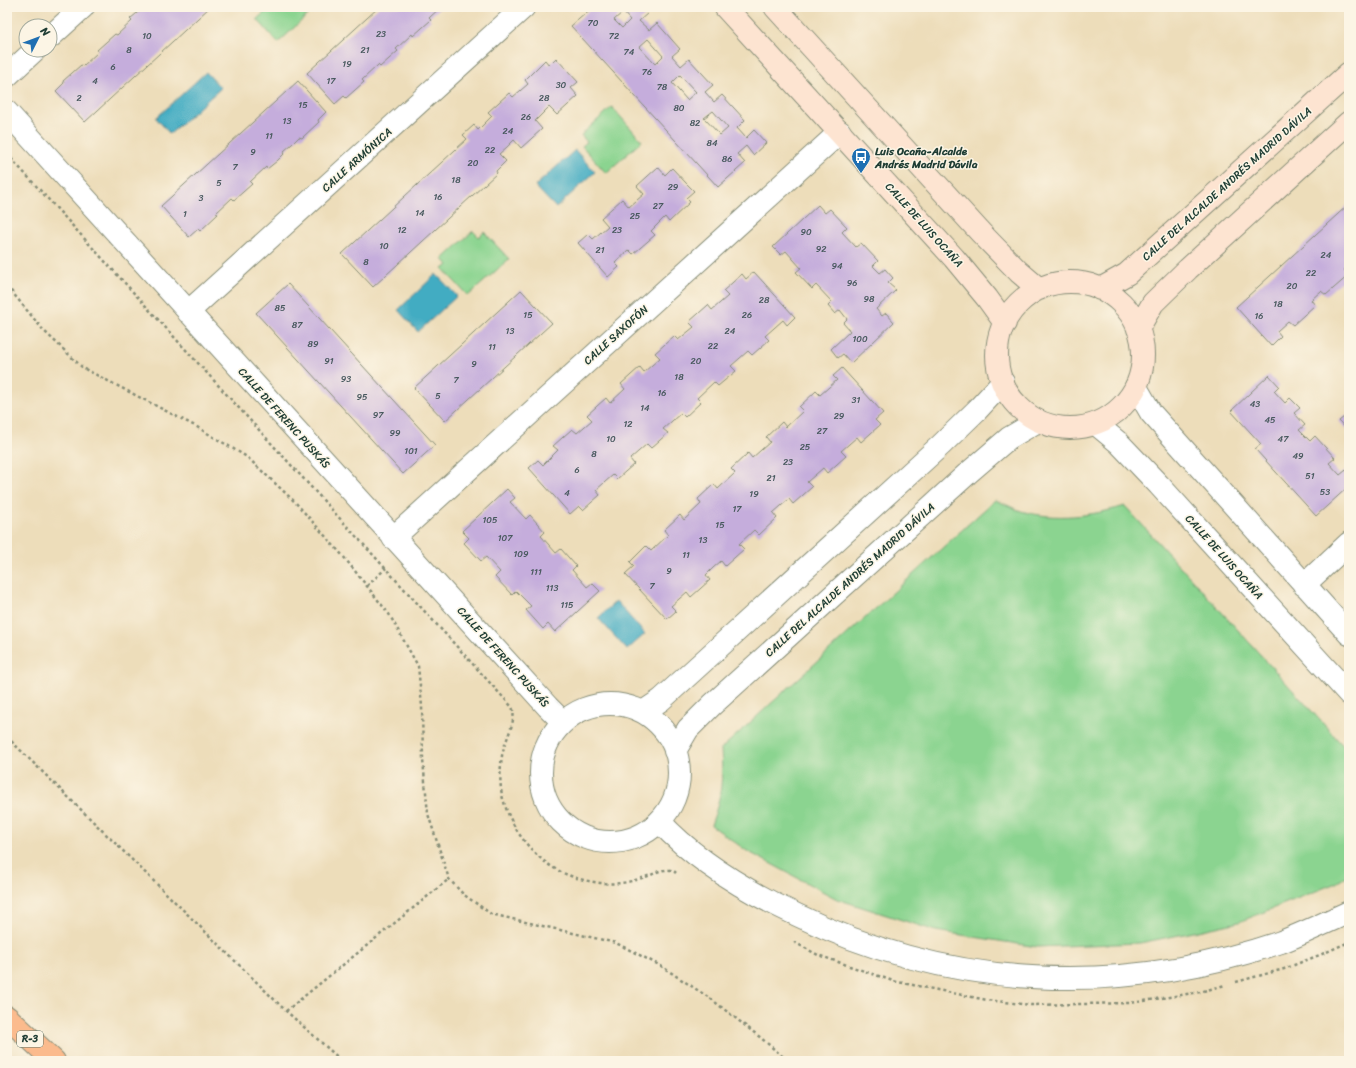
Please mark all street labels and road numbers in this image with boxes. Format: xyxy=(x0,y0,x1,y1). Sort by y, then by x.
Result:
street label: CALLE DEL ALCALDE ANDRÉS MADRID DÁVILA xyxy=(1138,102,1316,266)
street label: CALLE ARMÓNICA xyxy=(317,123,397,197)
street label: CALLE DE LUIS OCAÑA xyxy=(880,178,968,272)
street label: CALLE SAXOFÓN xyxy=(579,300,653,370)
street label: CALLE DE FERENC PUSKÁS xyxy=(233,363,335,473)
street label: CALLE DEL ALCALDE ANDRÉS MADRID DÁVILA xyxy=(761,498,939,662)
street label: CALLE DE LUIS OCAÑA xyxy=(1180,510,1268,604)
street label: CALLE DE FERENC PUSKÁS xyxy=(452,602,554,712)
road number: R-3 xyxy=(17,1031,43,1047)

